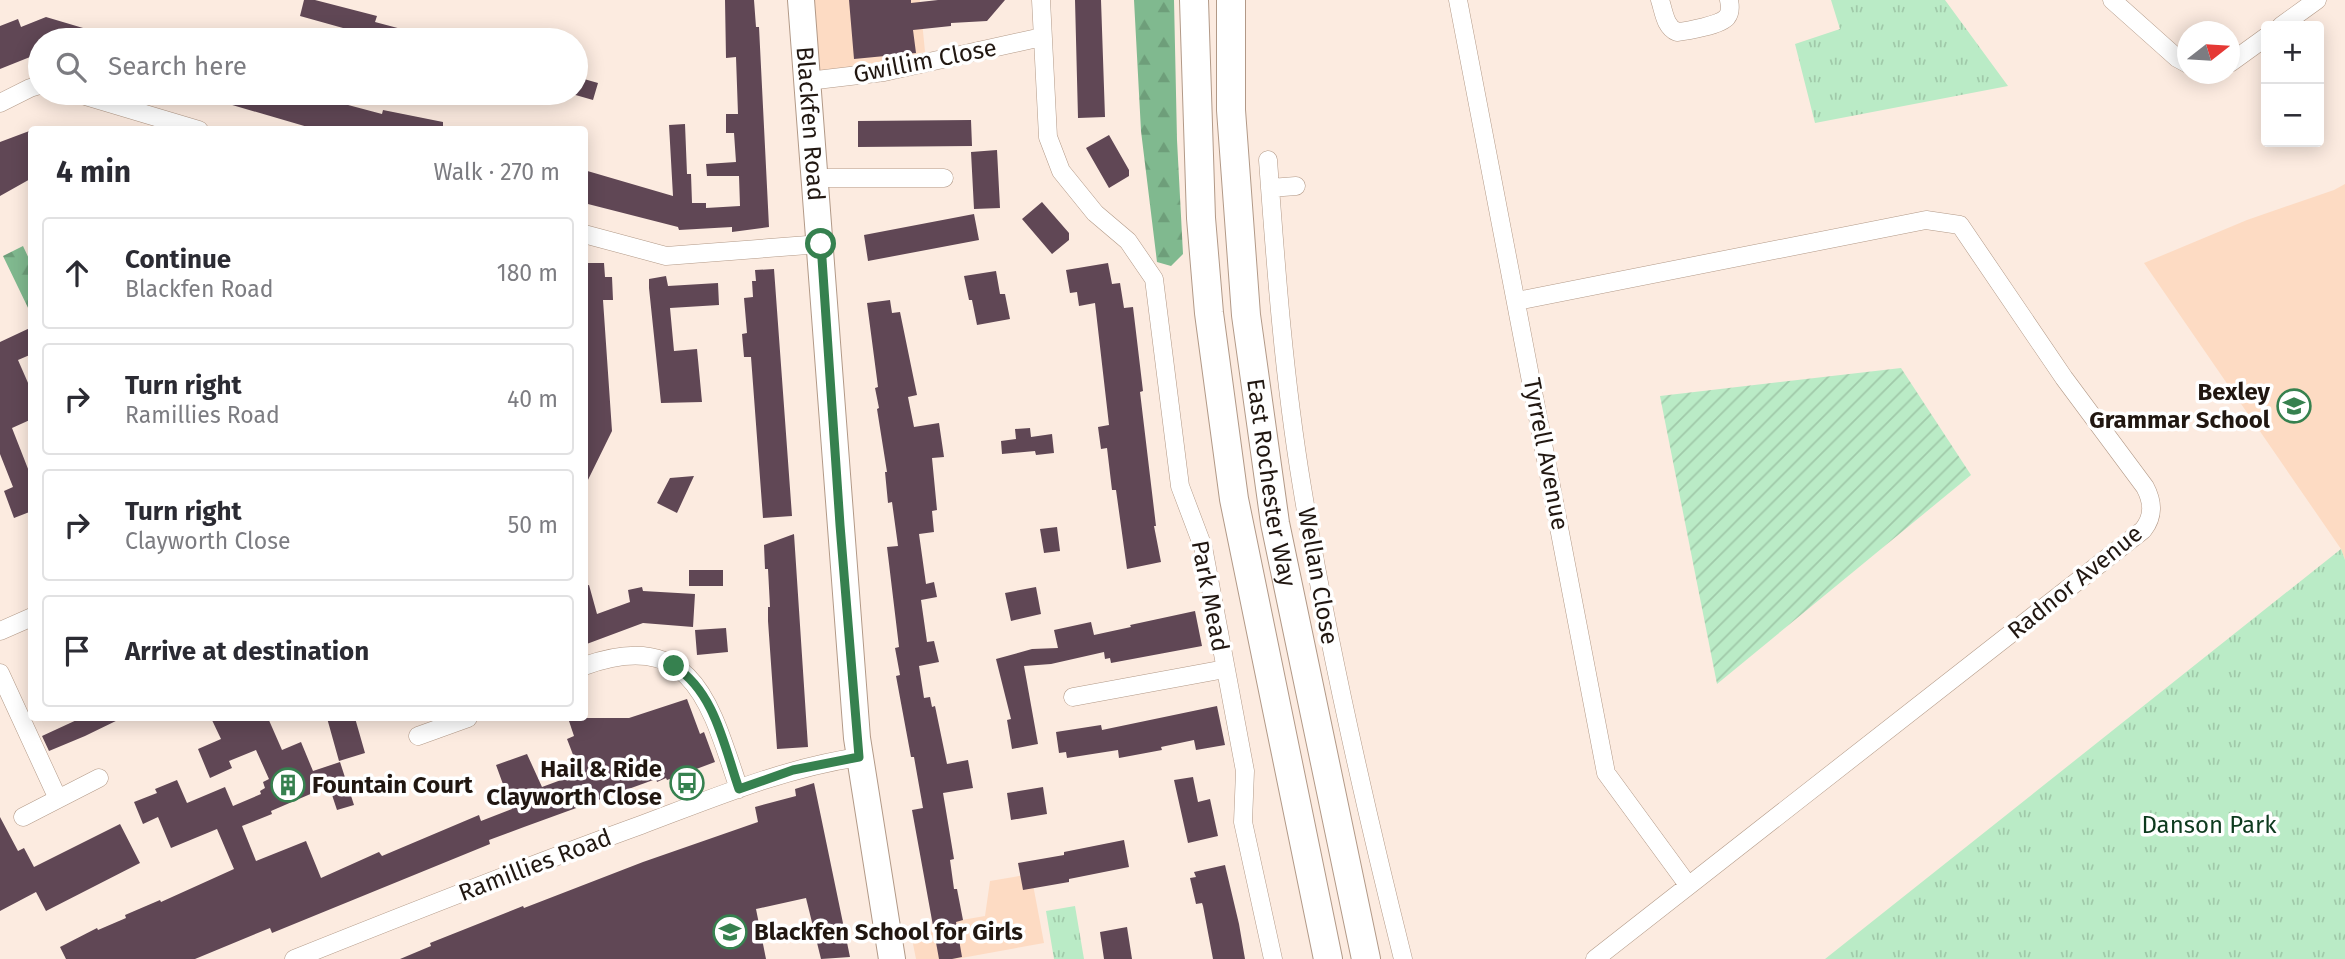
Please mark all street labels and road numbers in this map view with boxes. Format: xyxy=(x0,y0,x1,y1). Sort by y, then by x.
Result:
street label: Gwillim Close xyxy=(851,33,999,89)
street label: Blackfen Road xyxy=(791,45,830,202)
street label: Tyrrell Avenue xyxy=(1518,376,1574,532)
street label: East Rochester Way xyxy=(1241,377,1302,589)
street label: Wellan Close xyxy=(1292,505,1344,647)
street label: Radnor Avenue xyxy=(2002,519,2148,645)
street label: Park Mead xyxy=(1186,538,1234,654)
street label: Ramillies Road xyxy=(455,823,615,907)

